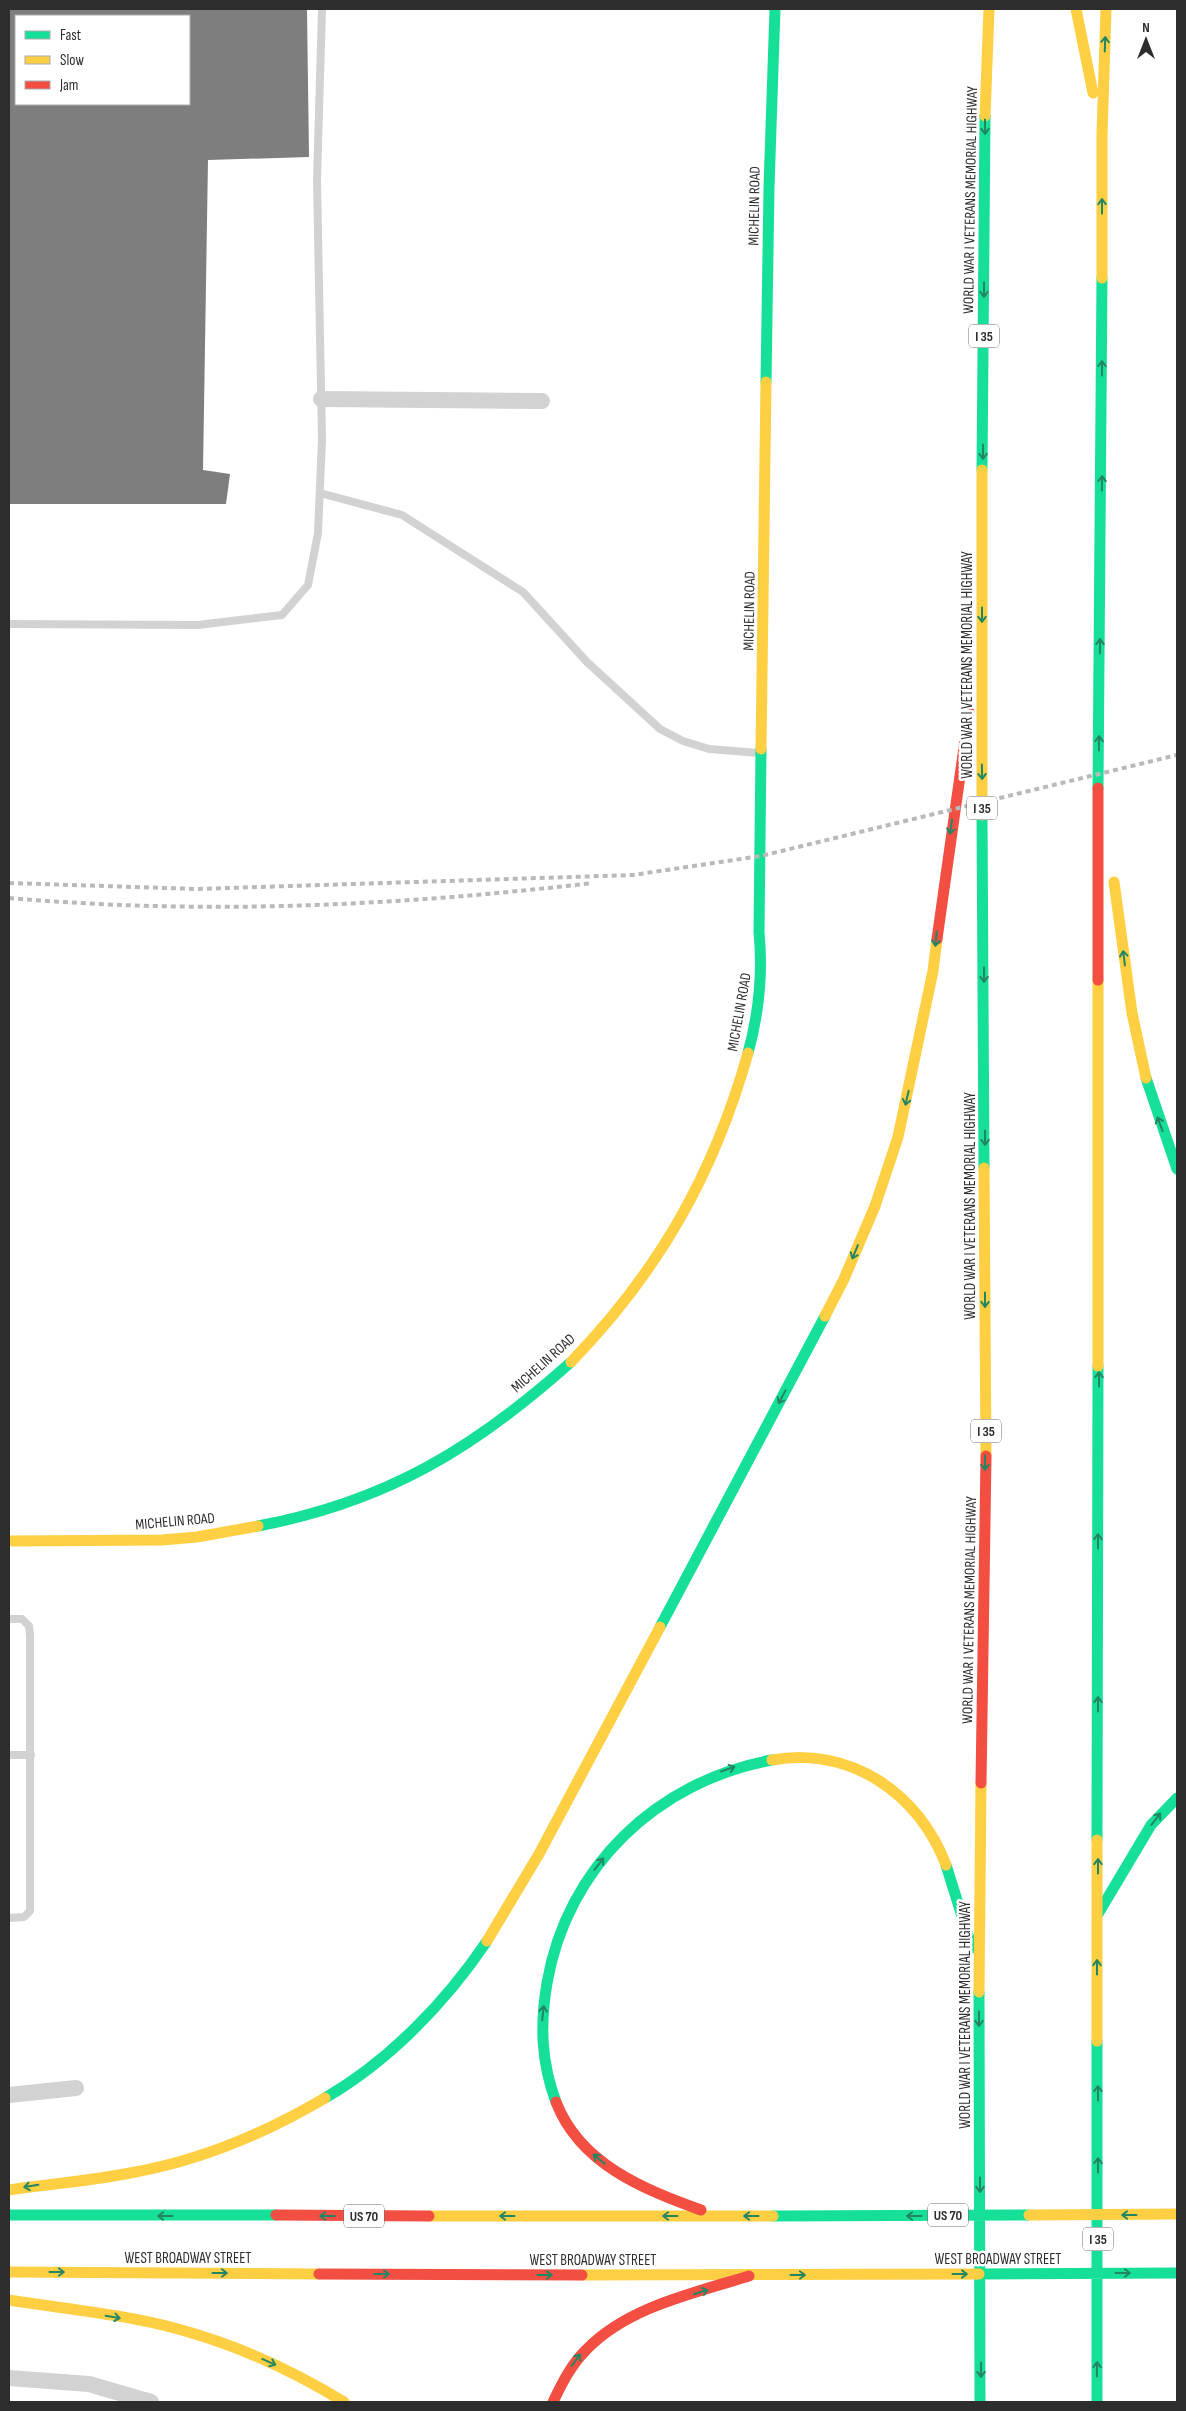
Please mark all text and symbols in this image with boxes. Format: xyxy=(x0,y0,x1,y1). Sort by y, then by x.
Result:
legend xyxy=(15,15,190,105)
north arrow xyxy=(1121,15,1171,65)
text: N xyxy=(1142,19,1150,36)
text: Fast xyxy=(60,26,82,45)
one-way arrow xyxy=(1100,36,1110,52)
text: Slow xyxy=(60,51,84,70)
text: Jam xyxy=(59,76,78,95)
street label: WORLD WAR I VETERANS MEMORIAL HIGHWAY xyxy=(959,85,982,314)
one-way arrow xyxy=(980,119,990,135)
street label: MICHELIN ROAD xyxy=(744,166,765,246)
one-way arrow xyxy=(1097,198,1107,214)
one-way arrow xyxy=(979,282,989,298)
road number: I 35 xyxy=(969,324,999,348)
one-way arrow xyxy=(1097,361,1107,377)
one-way arrow xyxy=(978,444,988,460)
one-way arrow xyxy=(1097,475,1107,492)
street label: WORLD WAR I VETERANS MEMORIAL HIGHWAY xyxy=(958,550,977,779)
street label: MICHELIN ROAD xyxy=(739,571,760,651)
one-way arrow xyxy=(977,607,986,623)
one-way arrow xyxy=(1095,638,1105,654)
one-way arrow xyxy=(1094,735,1104,752)
one-way arrow xyxy=(977,764,987,780)
road number: I 35 xyxy=(967,796,997,820)
one-way arrow xyxy=(946,819,956,835)
one-way arrow xyxy=(931,930,941,946)
one-way arrow xyxy=(1119,950,1129,966)
one-way arrow xyxy=(979,967,989,983)
street label: MICHELIN ROAD xyxy=(723,971,756,1053)
one-way arrow xyxy=(902,1090,911,1106)
street label: WORLD WAR I VETERANS MEMORIAL HIGHWAY xyxy=(961,1091,980,1320)
one-way arrow xyxy=(1155,1116,1164,1132)
one-way arrow xyxy=(980,1130,989,1146)
one-way arrow xyxy=(850,1244,860,1259)
one-way arrow xyxy=(980,1292,990,1308)
street label: MICHELIN ROAD xyxy=(507,1330,579,1397)
one-way arrow xyxy=(1094,1371,1104,1388)
one-way arrow xyxy=(777,1389,786,1404)
road number: I 35 xyxy=(971,1420,1001,1442)
one-way arrow xyxy=(980,1454,990,1471)
street label: WORLD WAR I VETERANS MEMORIAL HIGHWAY xyxy=(958,1495,981,1724)
street label: MICHELIN ROAD xyxy=(135,1509,216,1534)
one-way arrow xyxy=(1093,1534,1103,1550)
one-way arrow xyxy=(1093,1696,1103,1712)
one-way arrow xyxy=(720,1764,736,1773)
one-way arrow xyxy=(1150,1813,1161,1826)
one-way arrow xyxy=(594,1858,605,1871)
one-way arrow xyxy=(1093,1859,1103,1875)
street label: WORLD WAR I VETERANS MEMORIAL HIGHWAY xyxy=(956,1900,975,2129)
one-way arrow xyxy=(1092,1959,1102,1975)
one-way arrow xyxy=(538,2006,548,2022)
one-way arrow xyxy=(974,2010,984,2027)
one-way arrow xyxy=(1093,2085,1103,2102)
one-way arrow xyxy=(592,2154,605,2165)
one-way arrow xyxy=(1093,2157,1103,2174)
one-way arrow xyxy=(975,2177,985,2193)
one-way arrow xyxy=(24,2182,40,2192)
road number: US 70 xyxy=(344,2204,384,2228)
road number: US 70 xyxy=(928,2204,968,2226)
one-way arrow xyxy=(1121,2210,1137,2220)
one-way arrow xyxy=(157,2211,173,2221)
one-way arrow xyxy=(319,2211,336,2221)
one-way arrow xyxy=(499,2211,516,2221)
one-way arrow xyxy=(662,2211,678,2221)
one-way arrow xyxy=(743,2211,760,2221)
one-way arrow xyxy=(906,2211,922,2221)
road number: I 35 xyxy=(1083,2228,1113,2250)
street label: WEST BROADWAY STREET xyxy=(125,2249,251,2268)
street label: WEST BROADWAY STREET xyxy=(935,2250,1061,2269)
street label: WEST BROADWAY STREET xyxy=(530,2251,656,2270)
one-way arrow xyxy=(49,2267,65,2277)
one-way arrow xyxy=(212,2268,228,2278)
one-way arrow xyxy=(1114,2268,1131,2278)
one-way arrow xyxy=(374,2269,390,2279)
one-way arrow xyxy=(952,2269,968,2279)
one-way arrow xyxy=(536,2270,553,2280)
one-way arrow xyxy=(790,2270,806,2280)
one-way arrow xyxy=(692,2286,708,2296)
one-way arrow xyxy=(105,2312,121,2322)
one-way arrow xyxy=(571,2353,581,2367)
one-way arrow xyxy=(261,2358,276,2368)
one-way arrow xyxy=(976,2362,986,2378)
one-way arrow xyxy=(1092,2362,1102,2378)

